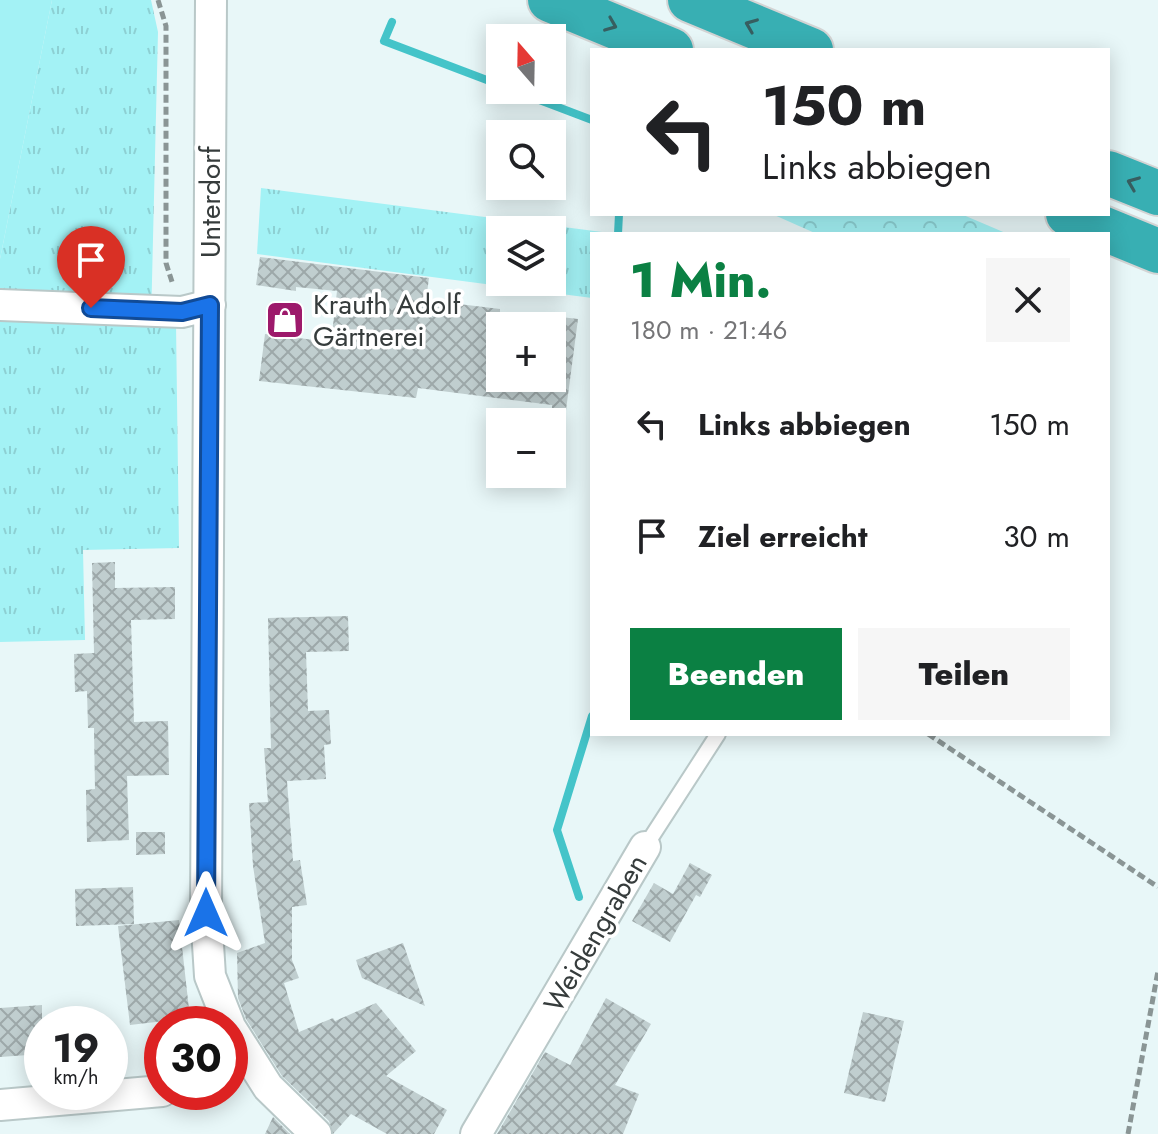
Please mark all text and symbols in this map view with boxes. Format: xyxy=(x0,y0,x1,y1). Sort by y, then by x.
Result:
one-way arrow xyxy=(603,15,617,32)
one-way arrow xyxy=(745,18,759,35)
north arrow xyxy=(486,24,566,104)
map controls xyxy=(486,24,566,488)
text: 150 m xyxy=(762,65,926,146)
icon: left xyxy=(630,80,734,184)
button: search xyxy=(486,120,566,200)
text: Links abbiegen xyxy=(762,140,992,192)
street label: Unterdorf xyxy=(190,145,231,258)
one-way arrow xyxy=(1127,176,1141,193)
button: layers xyxy=(486,216,566,296)
pin xyxy=(57,226,125,308)
icon: arrive xyxy=(69,238,113,282)
text: 1 Min. xyxy=(630,246,771,315)
button: close xyxy=(986,258,1070,342)
place label: Krauth Adolf Gärtnerei xyxy=(313,284,462,357)
shop icon: Krauth Adolf Gärtnerei xyxy=(264,299,306,341)
text: 180 m · 21:46 xyxy=(630,311,787,349)
button: + xyxy=(486,312,566,392)
icon: left xyxy=(630,402,674,446)
text: Links abbiegen xyxy=(698,403,911,446)
text: 150 m xyxy=(989,403,1070,446)
button: − xyxy=(486,408,566,488)
icon: arrive xyxy=(630,514,674,558)
text: Ziel erreicht xyxy=(698,515,867,558)
text: 30 m xyxy=(1003,515,1070,558)
button: Beenden xyxy=(630,628,842,720)
button: Teilen xyxy=(858,628,1070,720)
street label: Weidengraben xyxy=(534,847,657,1020)
position arrow xyxy=(164,871,248,955)
speed limit sign: 30 xyxy=(144,1006,248,1110)
text: 19 xyxy=(52,1019,100,1077)
text: km/h xyxy=(53,1063,99,1092)

